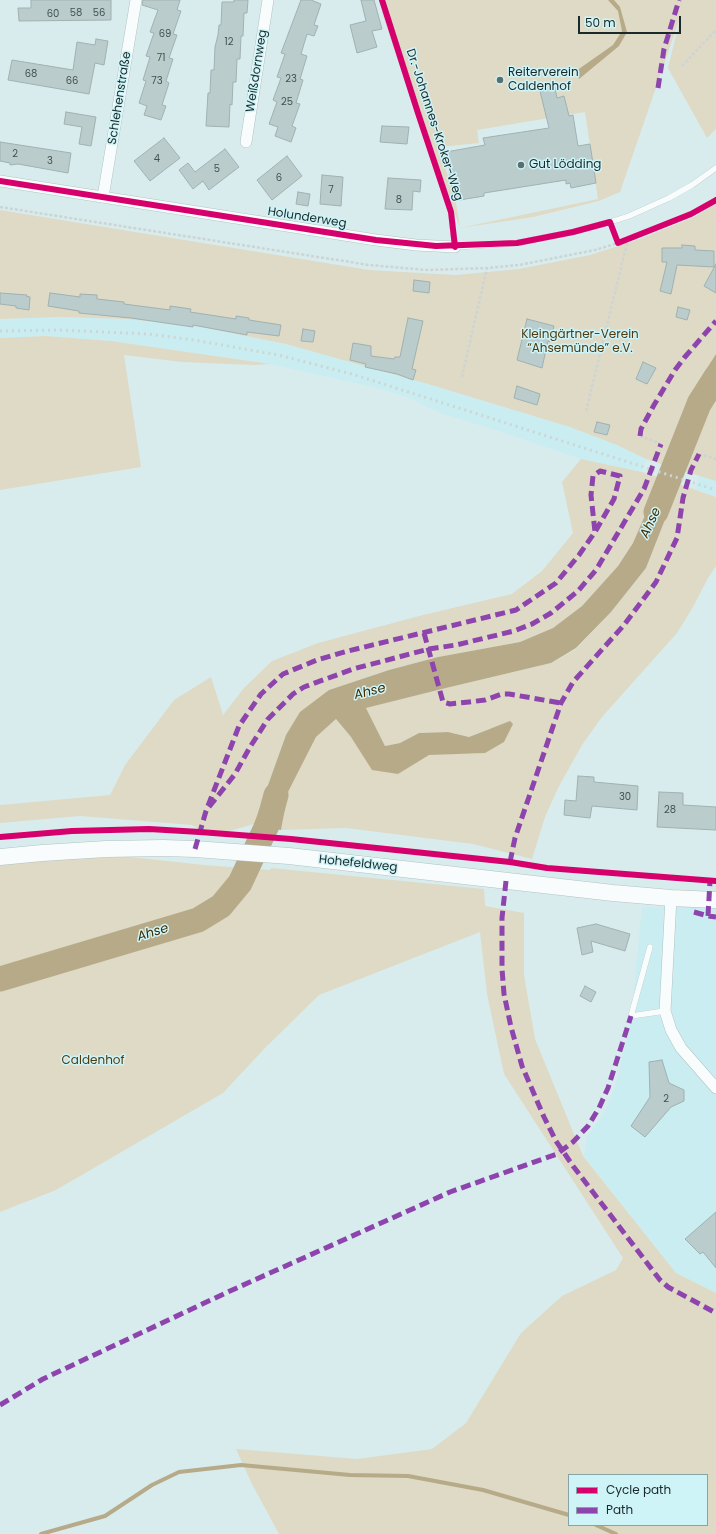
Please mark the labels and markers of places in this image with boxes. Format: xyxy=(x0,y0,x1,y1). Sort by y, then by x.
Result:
place label: Reiterverein Caldenhof xyxy=(508,66,579,94)
marker: Reiterverein Caldenhof xyxy=(495,75,505,85)
place label: Gut Lödding xyxy=(529,158,601,172)
marker: Gut Lödding xyxy=(516,160,526,170)

